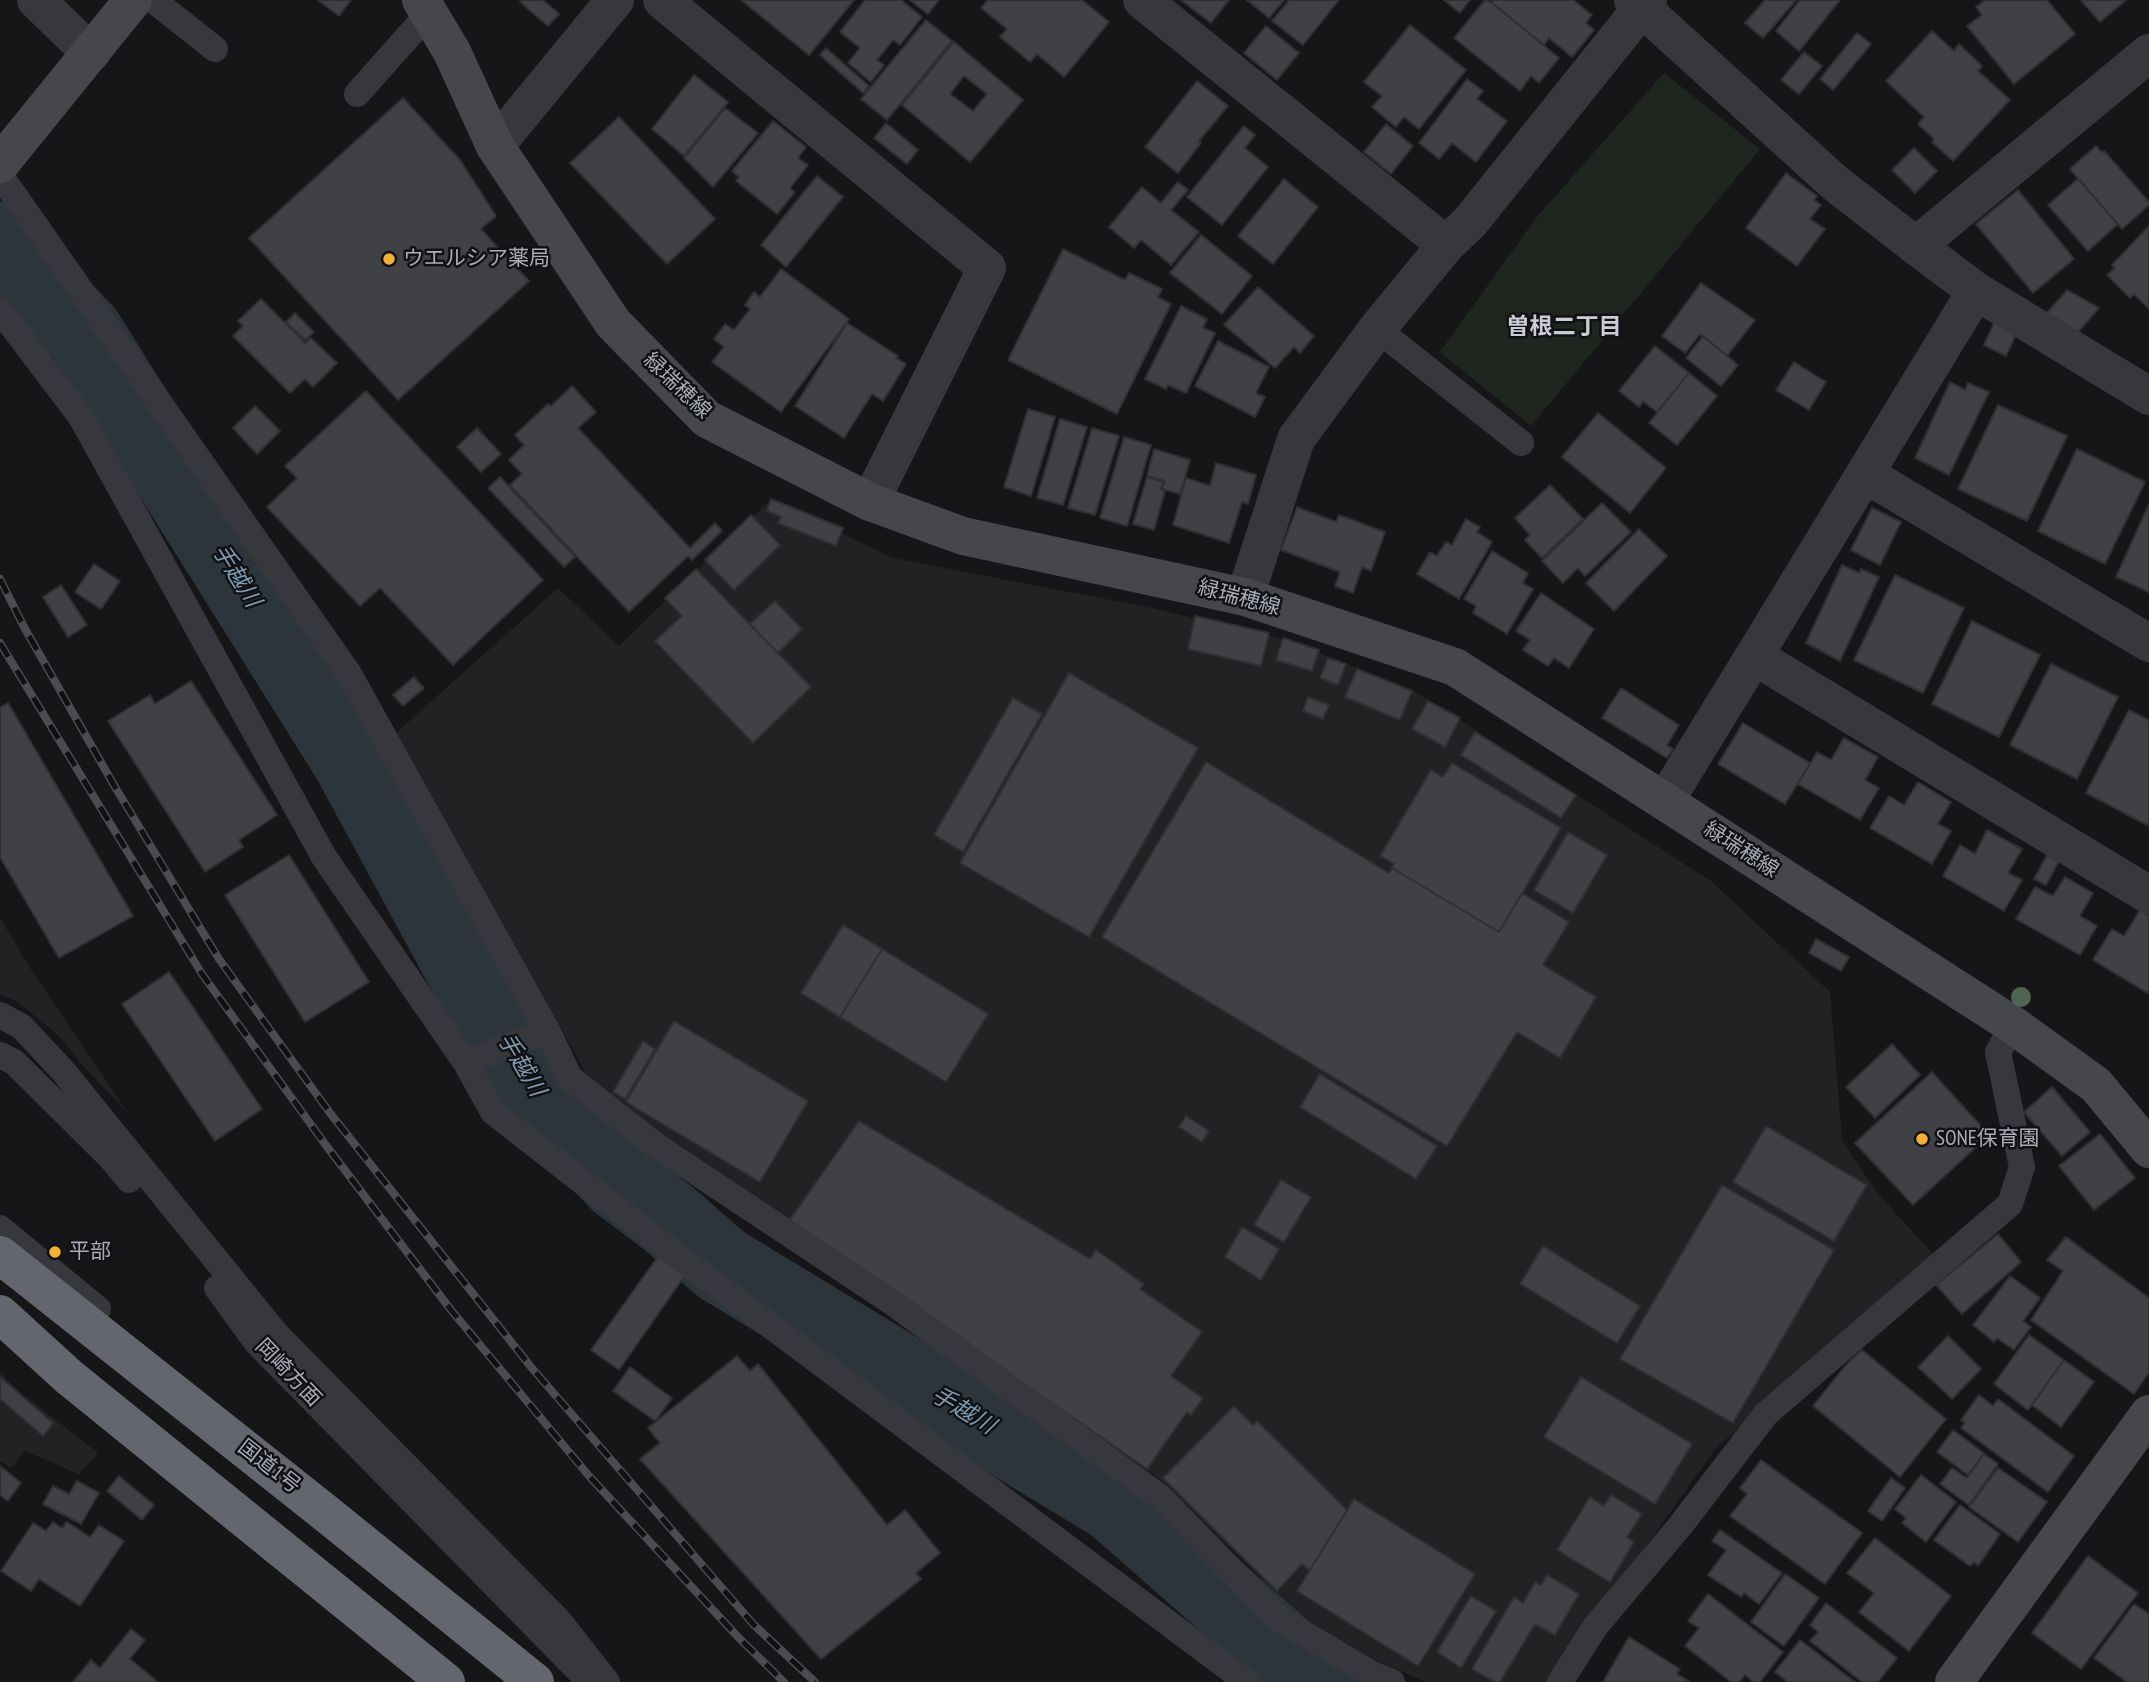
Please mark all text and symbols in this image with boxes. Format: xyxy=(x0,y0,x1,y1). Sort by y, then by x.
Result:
place label: ウエルシア薬局 xyxy=(403,246,550,272)
marker: ウエルシア薬局 xyxy=(381,251,397,267)
district label: 曽根二丁目 xyxy=(1507,313,1621,341)
street label: 緑瑞穂線 xyxy=(638,348,716,424)
water label: 手越川 xyxy=(206,539,266,613)
street label: 緑瑞穂線 xyxy=(1195,575,1283,621)
street label: 緑瑞穂線 xyxy=(1699,817,1783,883)
water label: 手越川 xyxy=(491,1028,551,1102)
place label: SONE保育園 xyxy=(1936,1126,2040,1152)
marker: SONE保育園 xyxy=(1914,1131,1930,1147)
place label: 平部 xyxy=(69,1239,111,1265)
marker: 平部 xyxy=(47,1244,63,1260)
street label: 岡崎方面 xyxy=(250,1334,326,1412)
water label: 手越川 xyxy=(926,1381,1000,1441)
street label: 国道1号 xyxy=(233,1435,305,1499)

